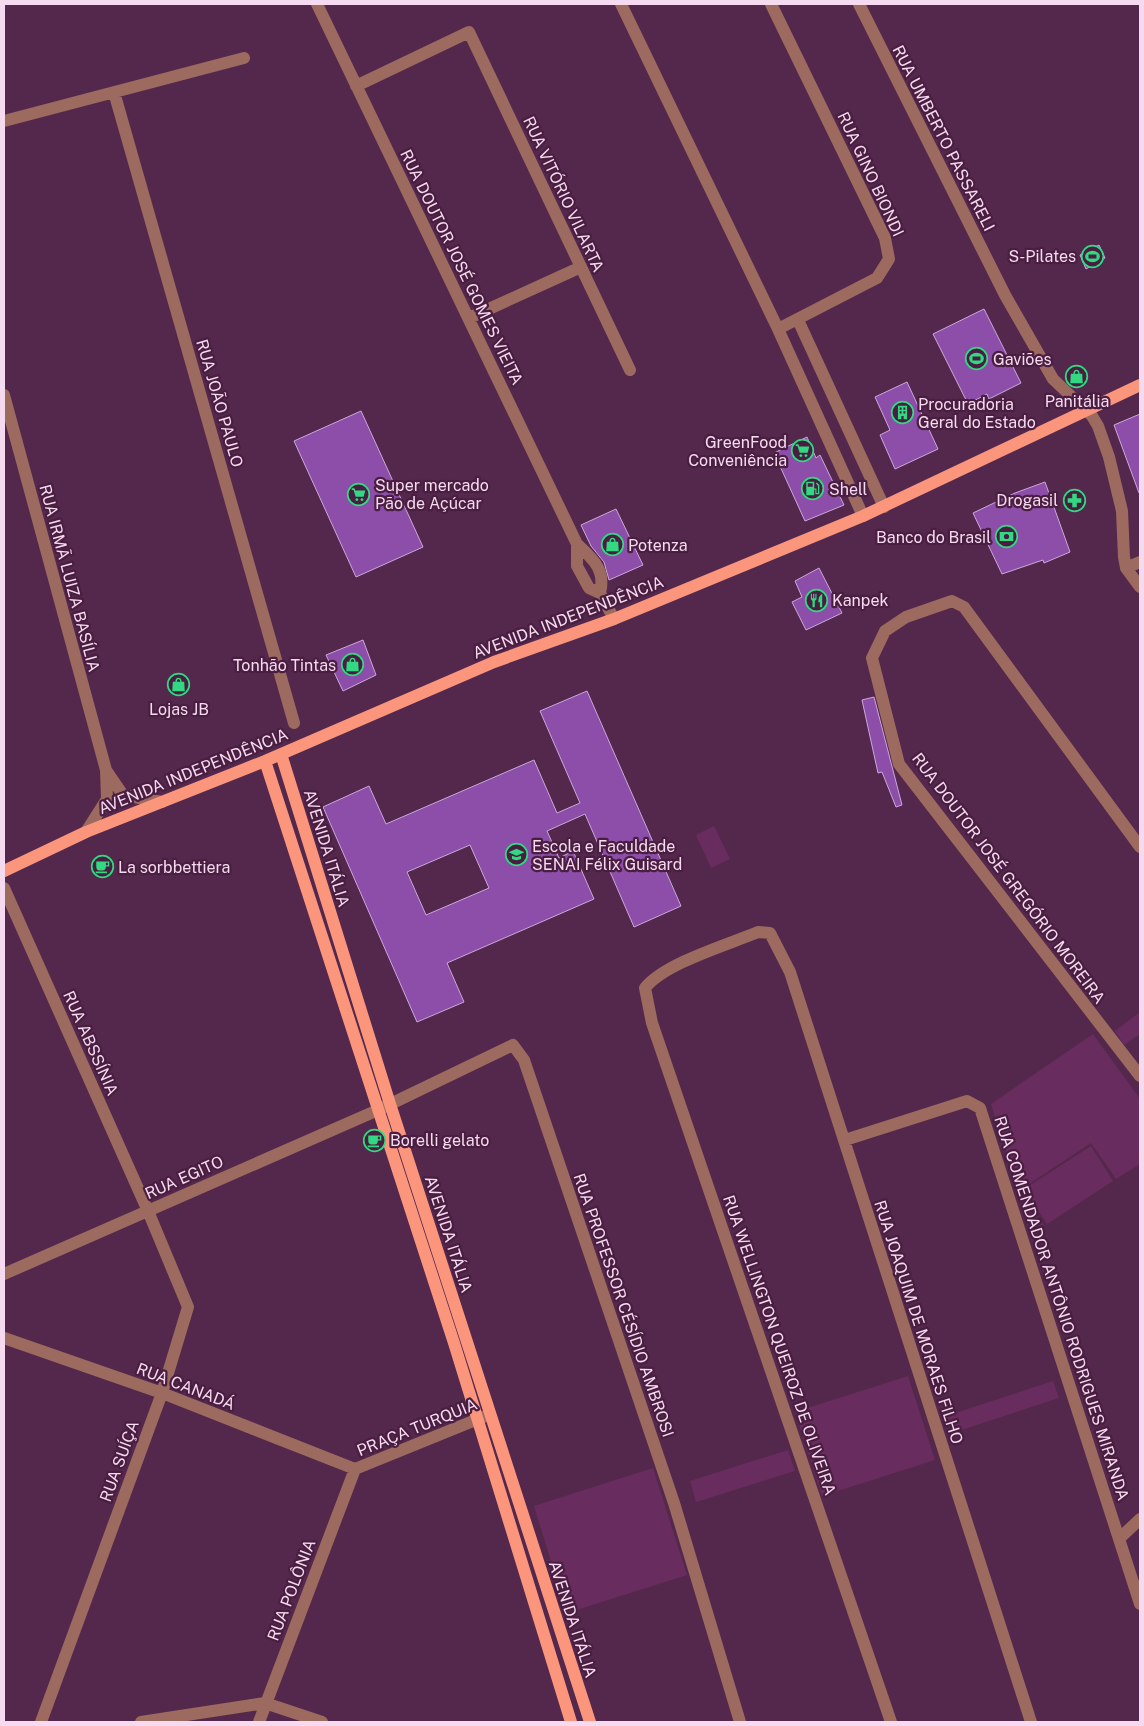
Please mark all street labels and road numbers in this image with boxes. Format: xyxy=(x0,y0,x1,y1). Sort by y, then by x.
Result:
street label: RUA UMBERTO PASSARELI xyxy=(888,42,999,234)
street label: RUA GINO BIONDI xyxy=(833,109,908,239)
street label: RUA VITÓRIO VILARTA xyxy=(519,113,609,275)
street label: RUA DOUTOR JOSÉ GOMES VIEITA xyxy=(396,146,528,388)
street label: RUA JOÃO PAULO xyxy=(192,337,248,469)
street label: RUA IRMÃ LUIZA BASÍLIA xyxy=(35,482,105,674)
street label: AVENIDA INDEPENDÊNCIA xyxy=(470,571,666,663)
street label: AVENIDA INDEPENDÊNCIA xyxy=(95,724,291,818)
street label: RUA DOUTOR JOSÉ GREGÓRIO MOREIRA xyxy=(908,749,1110,1007)
street label: AVENIDA ITÁLIA xyxy=(300,787,354,909)
street label: RUA ABSSÍNIA xyxy=(59,988,123,1098)
street label: RUA COMENDADOR ANTÔNIO RODRIGUES MIRANDA xyxy=(990,1113,1134,1503)
street label: RUA EGITO xyxy=(142,1152,226,1203)
street label: RUA PROFESSOR CÉSÍDIO AMBROSI xyxy=(569,1170,679,1440)
street label: AVENIDA ITÁLIA xyxy=(421,1173,477,1295)
street label: RUA WELLINGTON QUEIROZ DE OLIVEIRA xyxy=(719,1193,840,1498)
street label: RUA JOAQUIM DE MORAES FILHO xyxy=(870,1198,967,1446)
street label: RUA CANADÁ xyxy=(134,1358,238,1414)
street label: PRAÇA TURQUIA xyxy=(354,1395,480,1460)
street label: RUA SUÍÇA xyxy=(95,1418,143,1504)
street label: RUA POLÔNIA xyxy=(262,1536,320,1644)
street label: AVENIDA ITÁLIA xyxy=(545,1558,601,1680)

